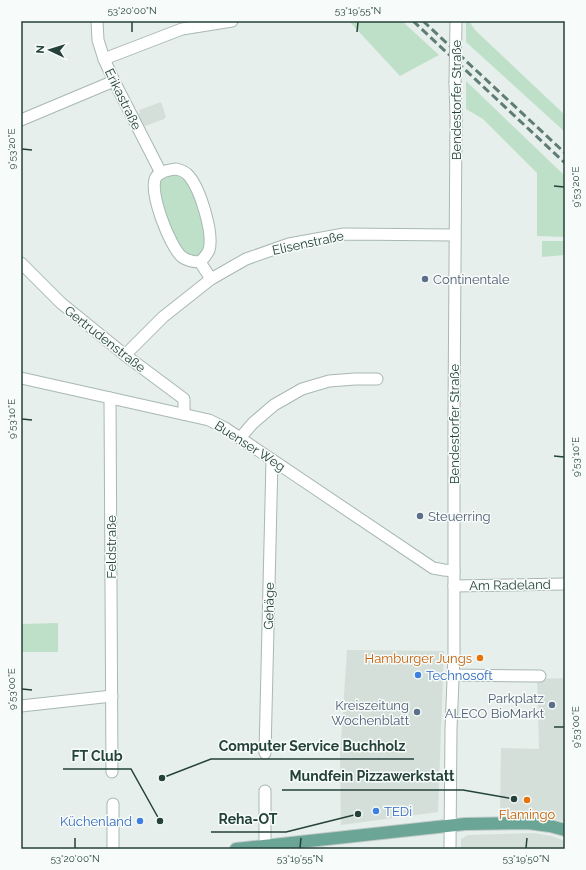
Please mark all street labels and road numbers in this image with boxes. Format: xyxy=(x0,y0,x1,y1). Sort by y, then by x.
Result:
street label: Bendestorfer Straße xyxy=(449,40,464,160)
street label: Erikastraße xyxy=(102,66,144,132)
street label: Elisenstraße xyxy=(271,228,346,258)
street label: Gertrudenstraße xyxy=(62,303,149,375)
street label: Bendestorfer Straße xyxy=(447,364,462,484)
street label: Buenser Weg xyxy=(212,418,288,474)
street label: Feldstraße xyxy=(104,515,119,579)
street label: Am Radeland xyxy=(469,577,551,593)
street label: Gehäge xyxy=(261,582,277,630)

